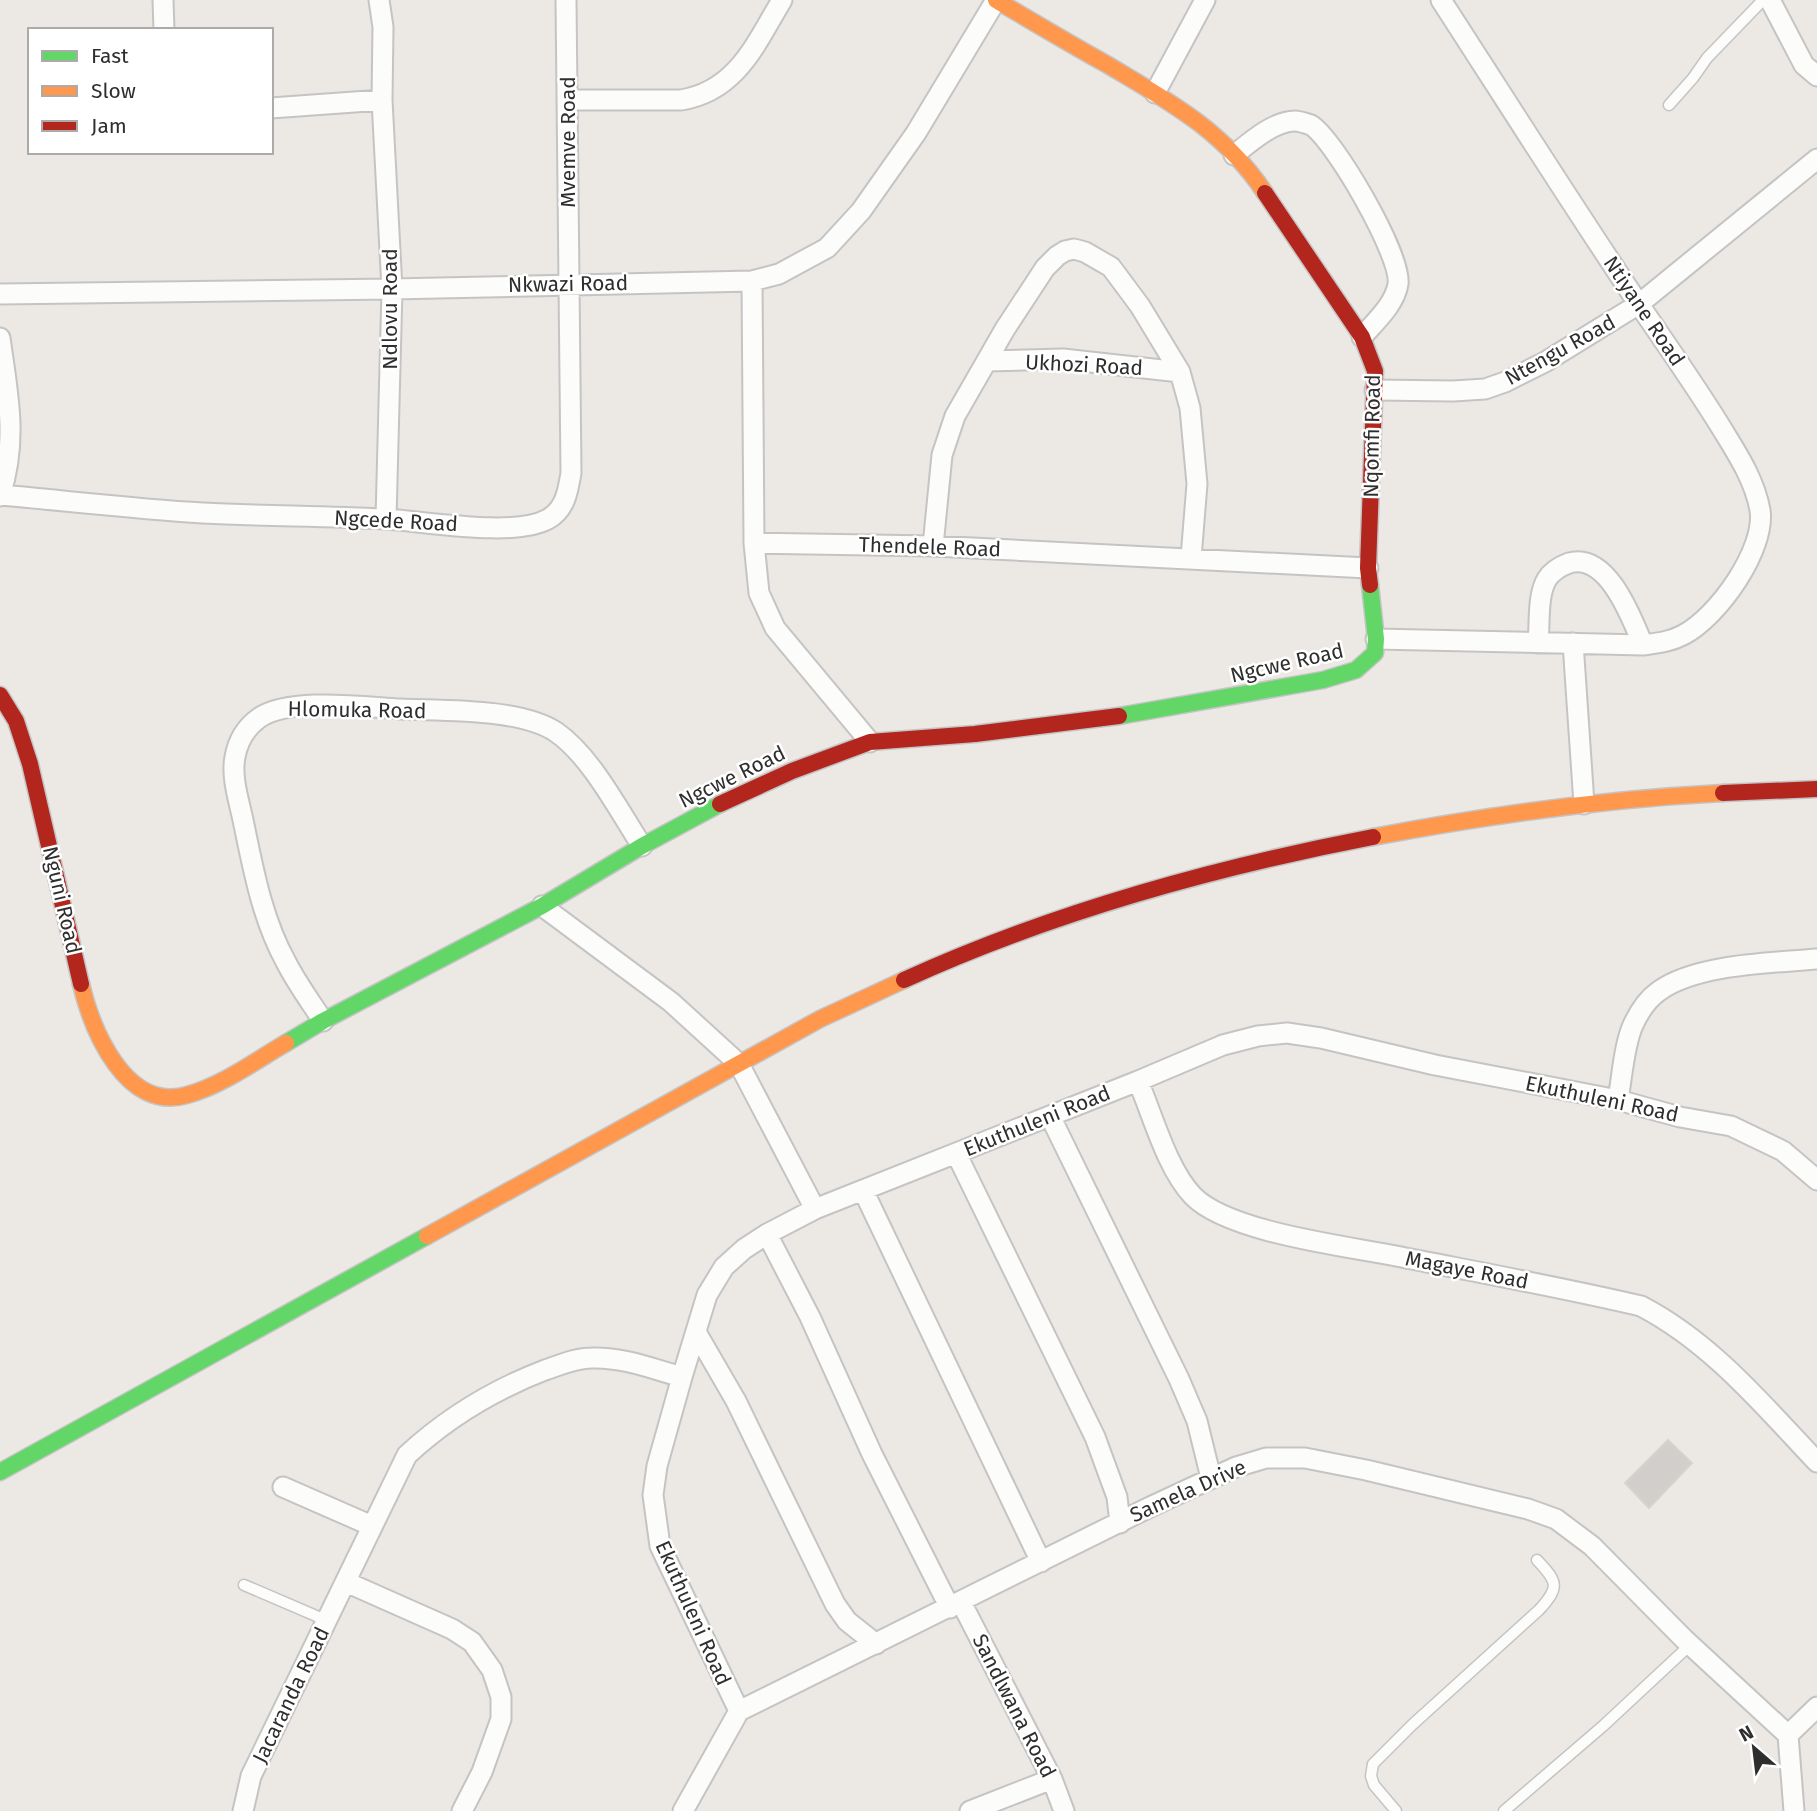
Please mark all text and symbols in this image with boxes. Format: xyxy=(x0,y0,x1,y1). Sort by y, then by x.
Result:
legend xyxy=(28,28,273,154)
text: Fast xyxy=(91,43,129,69)
street label: Mvemve Road xyxy=(555,76,581,208)
text: Slow xyxy=(91,78,136,104)
text: Jam xyxy=(91,113,127,139)
street label: Ndlovu Road xyxy=(377,248,403,370)
street label: Ntiyane Road xyxy=(1598,251,1690,371)
street label: Nkwazi Road xyxy=(508,270,628,298)
street label: Ntengu Road xyxy=(1500,309,1620,391)
street label: Ukhozi Road xyxy=(1024,349,1144,381)
street label: Nqomfi Road xyxy=(1358,374,1386,498)
street label: Ngcede Road xyxy=(333,505,459,537)
street label: Thendele Road xyxy=(858,532,1002,562)
street label: Ngcwe Road xyxy=(1228,637,1346,689)
street label: Hlomuka Road xyxy=(287,696,427,724)
street label: Ngcwe Road xyxy=(674,740,790,814)
street label: Nguni Road xyxy=(37,844,87,956)
street label: Ekuthuleni Road xyxy=(1523,1070,1681,1128)
street label: Ekuthuleni Road xyxy=(960,1080,1114,1162)
street label: Magaye Road xyxy=(1403,1245,1531,1295)
street label: Samela Drive xyxy=(1126,1454,1250,1528)
street label: Ekuthuleni Road xyxy=(649,1537,737,1689)
street label: Jacaranda Road xyxy=(247,1623,335,1767)
street label: Sandlwana Road xyxy=(967,1630,1061,1782)
north arrow xyxy=(1719,1713,1789,1783)
text: N xyxy=(1735,1720,1757,1747)

